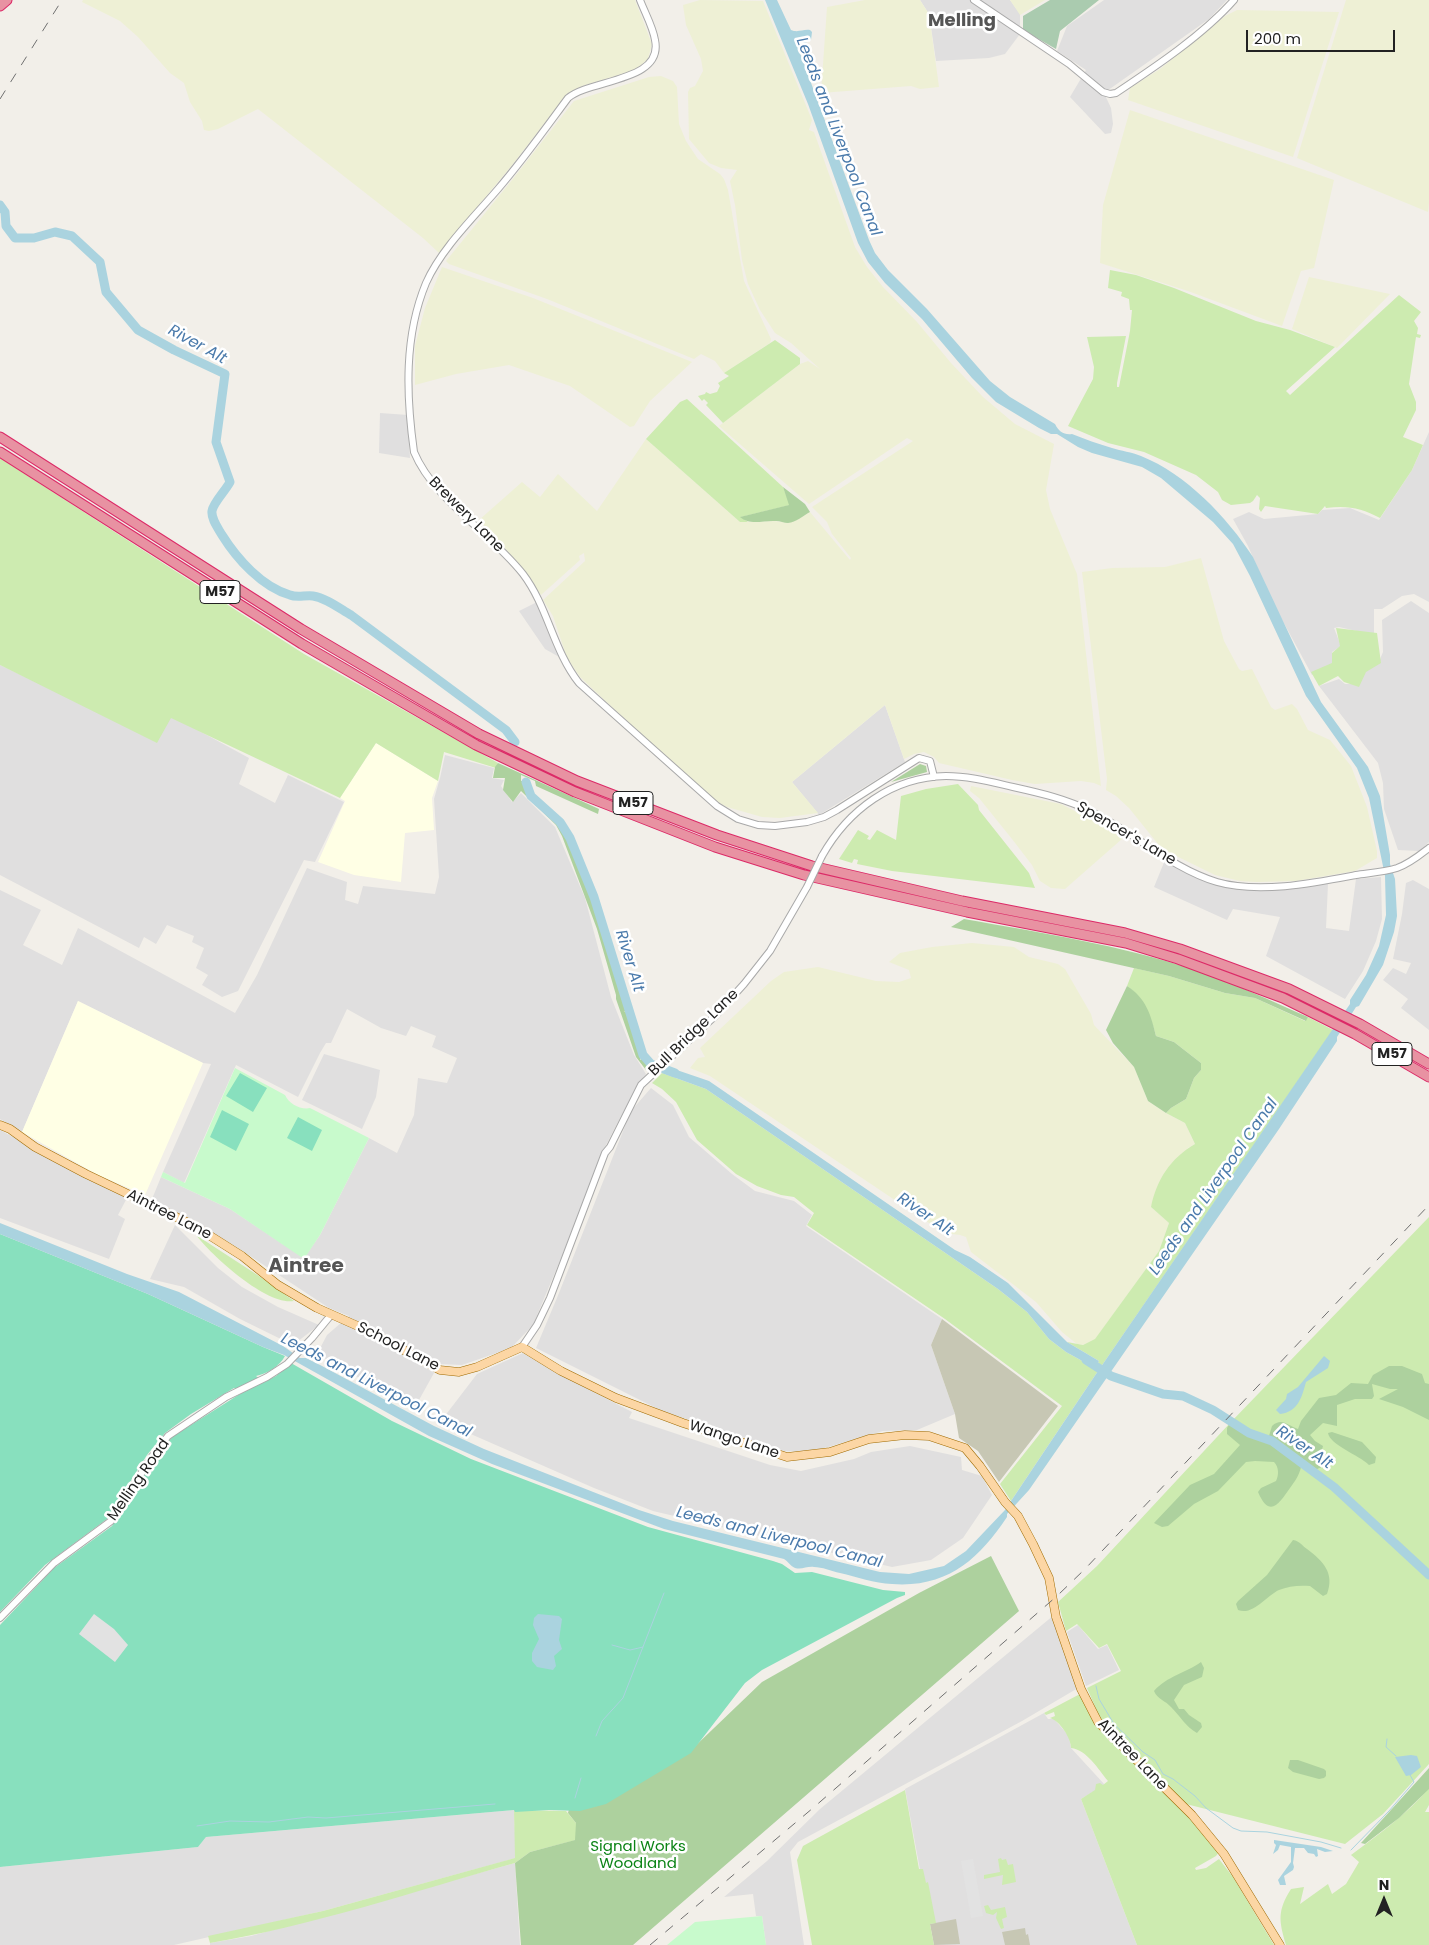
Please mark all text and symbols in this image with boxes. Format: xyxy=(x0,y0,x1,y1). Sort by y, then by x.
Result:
district label: Melling xyxy=(928,10,996,32)
scale bar xyxy=(1249,20,1398,52)
text: 200 m xyxy=(1254,28,1301,49)
water label: Leeds and Liverpool Canal xyxy=(791,35,885,239)
water label: River Alt xyxy=(164,321,230,369)
street label: Brewery Lane xyxy=(425,474,507,556)
road number: M57 xyxy=(200,580,240,604)
road number: M57 xyxy=(613,791,653,814)
street label: Spencer's Lane xyxy=(1073,798,1179,870)
water label: River Alt xyxy=(610,928,648,994)
street label: Bull Bridge Lane xyxy=(645,986,743,1080)
road number: M57 xyxy=(1372,1042,1412,1066)
water label: Leeds and Liverpool Canal xyxy=(1146,1095,1282,1279)
street label: Aintree Lane xyxy=(124,1186,214,1244)
water label: River Alt xyxy=(893,1189,957,1241)
district label: Aintree xyxy=(268,1255,344,1279)
street label: School Lane xyxy=(354,1319,442,1375)
water label: Leeds and Liverpool Canal xyxy=(278,1330,474,1442)
street label: Wango Lane xyxy=(687,1417,781,1463)
water label: River Alt xyxy=(1272,1422,1336,1474)
street label: Melling Road xyxy=(104,1436,174,1524)
water label: Leeds and Liverpool Canal xyxy=(674,1503,884,1573)
street label: Aintree Lane xyxy=(1093,1715,1171,1795)
park label: Signal Works Woodland xyxy=(590,1838,686,1873)
north arrow xyxy=(1359,1875,1409,1925)
text: N xyxy=(1379,1875,1389,1895)

